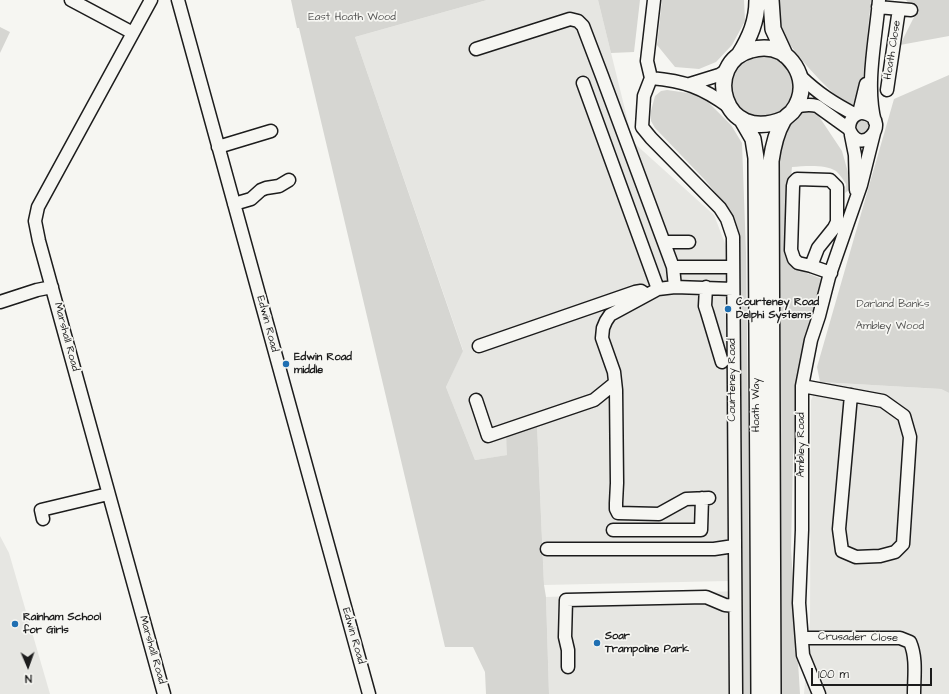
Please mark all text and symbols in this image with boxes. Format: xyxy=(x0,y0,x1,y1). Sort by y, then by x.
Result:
park label: East Hoath Wood xyxy=(308,11,396,25)
street label: Hoath Close xyxy=(882,19,904,81)
street label: Edwin Road xyxy=(253,294,281,354)
place label: Courteney Road Delphi Systems xyxy=(736,296,819,322)
park label: Darland Banks xyxy=(857,298,929,312)
street label: Marshall Road xyxy=(51,301,81,373)
marker: Courteney Road Delphi Systems xyxy=(723,304,733,314)
park label: Ambley Wood xyxy=(856,320,924,334)
street label: Courteney Road xyxy=(726,338,740,422)
place label: Edwin Road middle xyxy=(294,351,352,377)
marker: Edwin Road middle xyxy=(281,359,291,369)
street label: Hoath Way xyxy=(750,378,764,432)
street label: Ambley Road xyxy=(795,412,809,478)
street label: Edwin Road xyxy=(339,606,367,666)
place label: Rainham School for Girls xyxy=(23,611,101,637)
street label: Marshall Road xyxy=(136,614,168,686)
marker: Rainham School for Girls xyxy=(10,619,20,629)
place label: Soar Trampoline Park xyxy=(605,630,689,656)
street label: Crusader Close xyxy=(818,631,898,645)
marker: Soar Trampoline Park xyxy=(592,638,602,648)
north arrow xyxy=(8,646,48,686)
scale bar xyxy=(813,660,934,686)
text: 100 m xyxy=(818,666,849,683)
text: N xyxy=(25,671,32,686)

